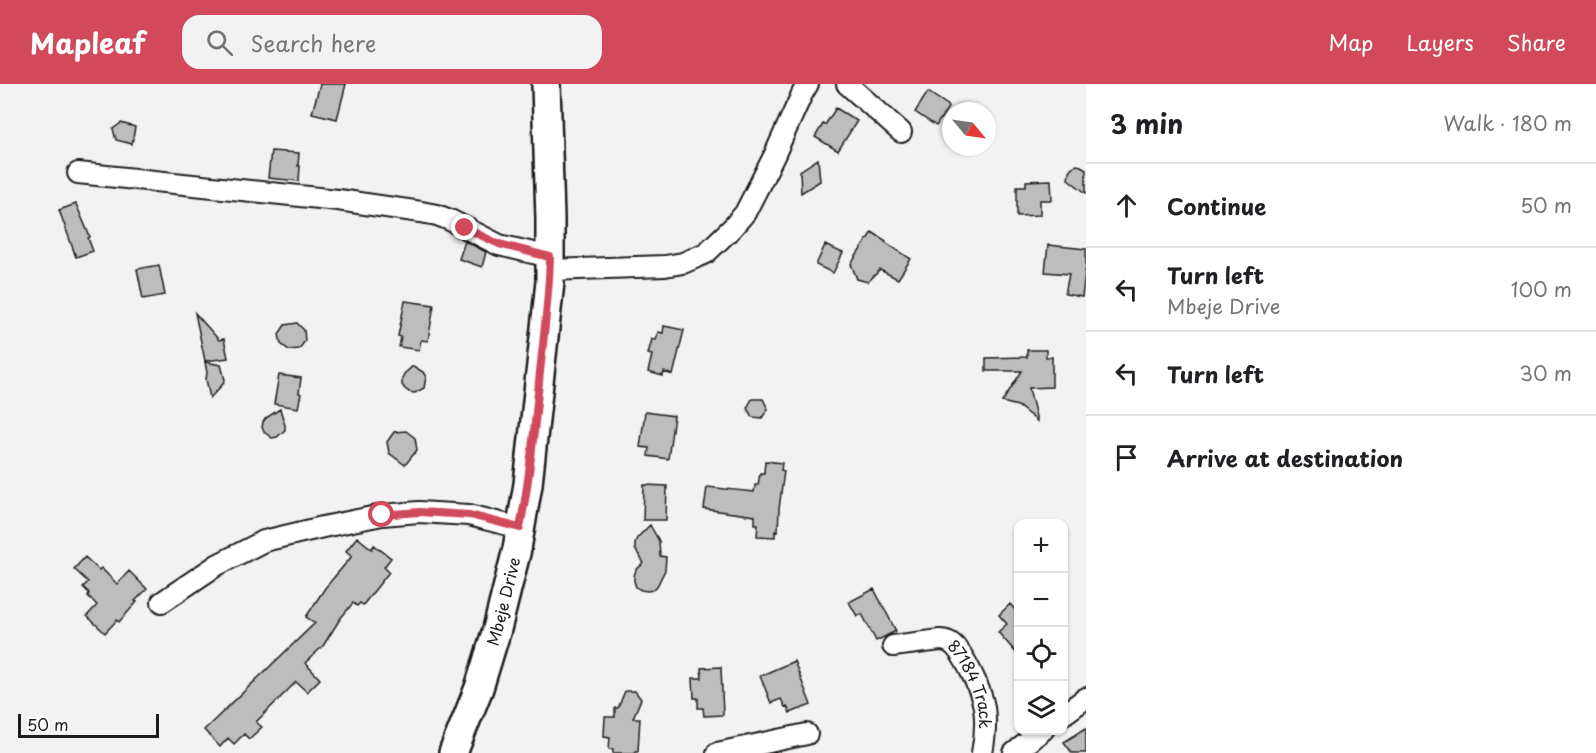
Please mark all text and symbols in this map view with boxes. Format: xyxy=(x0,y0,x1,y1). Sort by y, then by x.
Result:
search box xyxy=(182,15,602,69)
text: Mapleaf xyxy=(30,21,146,64)
icon: search xyxy=(203,26,236,59)
text: Search here xyxy=(251,26,376,59)
text: Map xyxy=(1329,26,1373,58)
text: Layers xyxy=(1406,26,1474,58)
text: Share xyxy=(1507,26,1566,58)
north arrow xyxy=(942,102,996,156)
text: 3 min xyxy=(1110,104,1183,143)
text: Walk · 180 m xyxy=(1444,108,1572,138)
icon: ahead xyxy=(1110,189,1143,222)
text: Continue xyxy=(1167,189,1266,222)
text: 50 m xyxy=(1520,190,1572,220)
route end xyxy=(451,214,477,240)
text: Turn left xyxy=(1167,258,1264,291)
icon: left xyxy=(1110,273,1143,306)
text: 100 m xyxy=(1511,274,1572,304)
text: Mbeje Drive xyxy=(1167,291,1280,321)
icon: left xyxy=(1110,357,1143,390)
text: Turn left xyxy=(1167,357,1264,390)
text: 30 m xyxy=(1519,358,1572,388)
icon: arrive xyxy=(1110,441,1143,474)
text: Arrive at destination xyxy=(1167,441,1403,474)
route start xyxy=(368,501,394,527)
map controls xyxy=(1014,519,1068,735)
button: + xyxy=(1014,519,1068,573)
street label: Mbeje Drive xyxy=(480,554,526,649)
button: − xyxy=(1014,573,1068,627)
button: locate xyxy=(1014,627,1068,681)
street label: 87184 Track xyxy=(943,633,998,729)
button: layers xyxy=(1014,681,1068,735)
scale bar xyxy=(18,711,159,738)
text: 50 m xyxy=(27,712,68,736)

